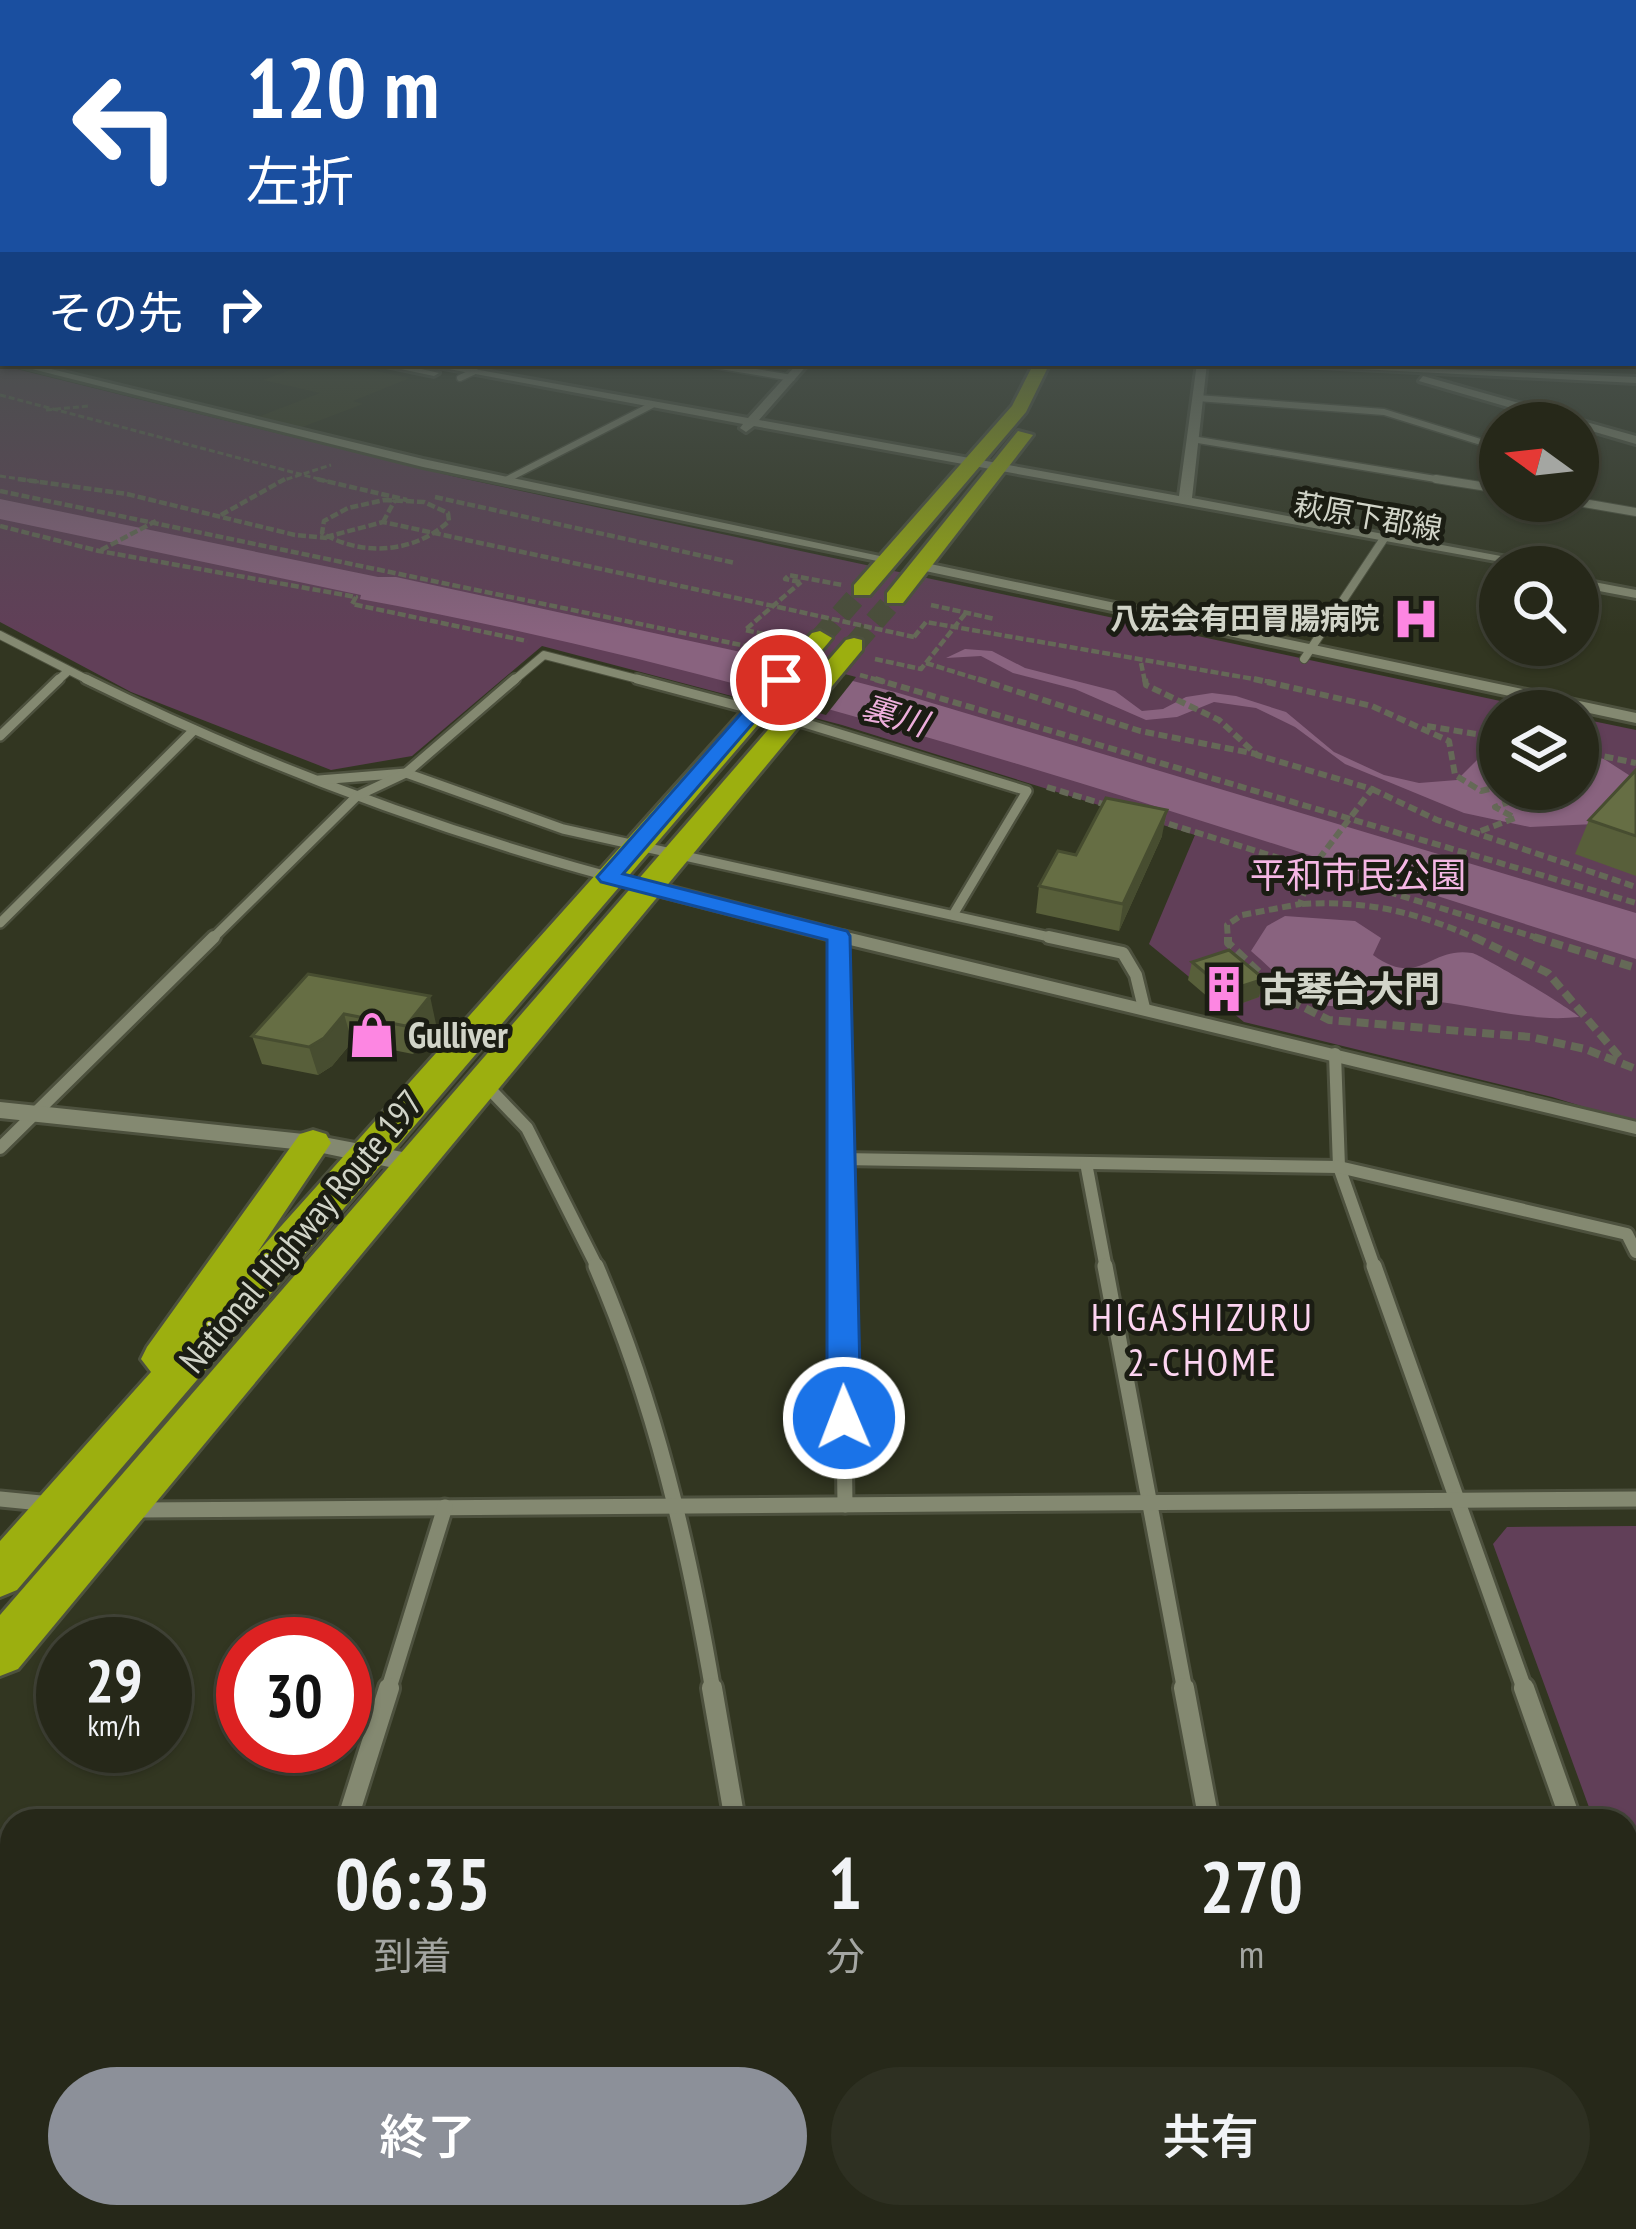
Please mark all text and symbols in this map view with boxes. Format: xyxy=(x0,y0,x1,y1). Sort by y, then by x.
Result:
text: 120 m xyxy=(246,32,439,141)
icon: left xyxy=(48,48,204,204)
text: 左折 xyxy=(246,146,354,216)
icon: right xyxy=(207,276,273,342)
text: その先 xyxy=(48,283,183,341)
north arrow xyxy=(1479,402,1599,522)
map controls xyxy=(1479,402,1599,810)
street label: 萩原下郡線 xyxy=(1291,483,1446,548)
button: search xyxy=(1479,546,1599,666)
hospital icon: 八宏会有田胃腸病院 xyxy=(1391,594,1441,644)
place label: 八宏会有田胃腸病院 xyxy=(1110,598,1380,637)
pin xyxy=(730,629,832,731)
icon: arrive xyxy=(748,647,814,713)
water label: 裏川 xyxy=(857,684,936,746)
button: layers xyxy=(1479,690,1599,810)
park label: 平和市民公園 xyxy=(1250,851,1466,898)
building icon: 古琴台大門 xyxy=(1199,964,1249,1014)
place label: 古琴台大門 xyxy=(1260,965,1440,1012)
shop icon: Gulliver xyxy=(347,1010,397,1060)
place label: Gulliver xyxy=(408,1011,508,1058)
street label: National Highway Route 197 xyxy=(168,1079,433,1382)
district label: HIGASHIZURU 2-CHOME xyxy=(1091,1291,1315,1387)
position arrow xyxy=(781,1355,907,1481)
speed limit sign: 30 xyxy=(216,1617,372,1773)
text: 29 xyxy=(85,1641,143,1719)
text: km/h xyxy=(87,1705,141,1744)
text: 06:35 xyxy=(335,1836,491,1929)
text: 1 xyxy=(828,1836,862,1929)
text: 270 xyxy=(1200,1839,1303,1932)
text: m xyxy=(1239,1928,1264,1979)
text: 到着 xyxy=(374,1930,452,1981)
text: 分 xyxy=(826,1930,865,1981)
button: 終了 xyxy=(48,2067,807,2205)
button: 共有 xyxy=(831,2067,1590,2205)

